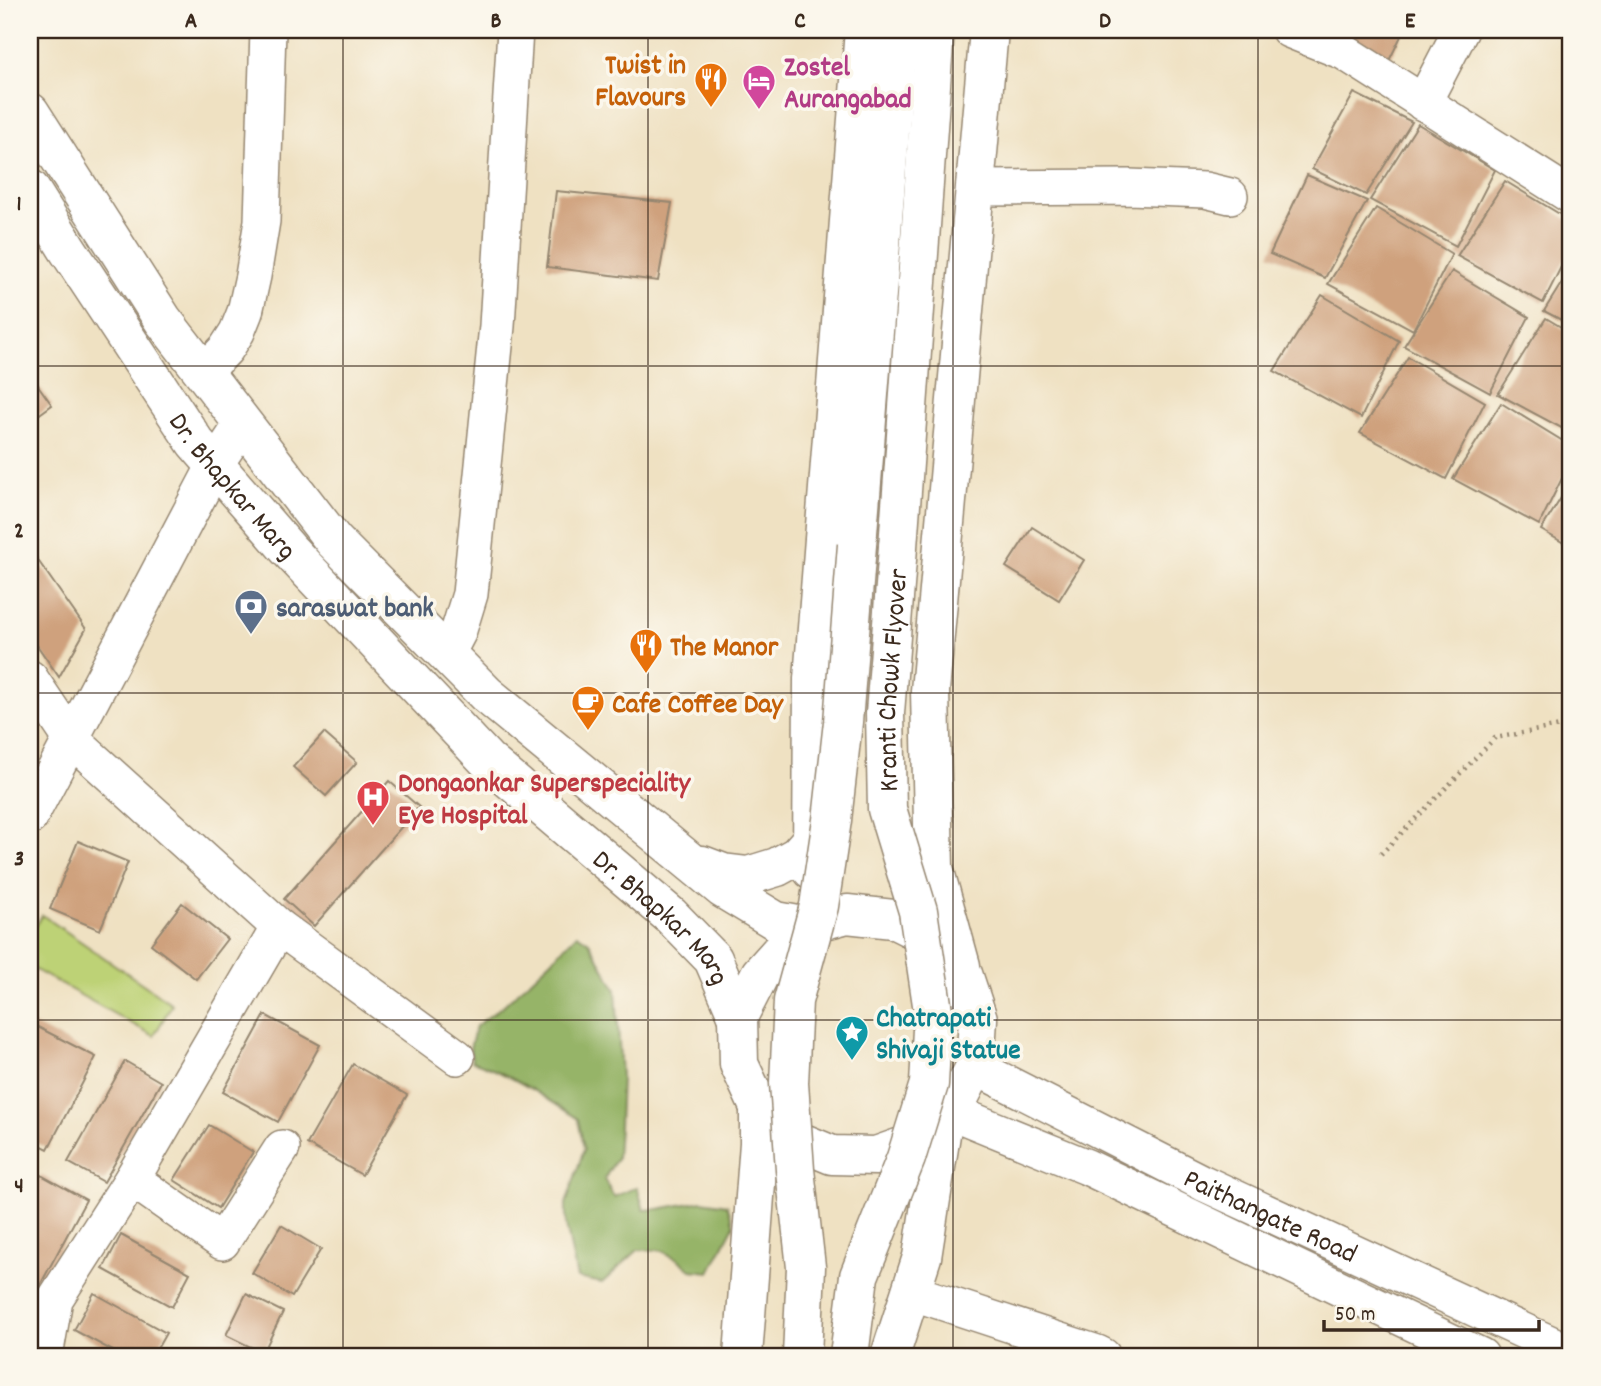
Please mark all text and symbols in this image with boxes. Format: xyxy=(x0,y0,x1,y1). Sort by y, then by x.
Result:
text: A xyxy=(185,6,197,39)
text: B xyxy=(491,6,502,39)
text: C xyxy=(794,6,806,39)
text: D xyxy=(1099,6,1111,39)
text: E xyxy=(1405,6,1416,39)
place label: Twist in Flavours xyxy=(595,48,686,120)
place label: Zostel Aurangabad xyxy=(784,50,912,122)
restaurant icon: Twist in Flavours xyxy=(692,60,730,109)
hotel icon: Zostel Aurangabad xyxy=(740,62,778,111)
text: 1 xyxy=(16,189,22,222)
street label: Dr. Bhapkar Marg xyxy=(156,406,304,571)
text: 2 xyxy=(14,516,24,549)
street label: Kranti Chowk Flyover xyxy=(870,567,921,792)
bank icon: saraswat bank xyxy=(232,587,270,636)
place label: saraswat bank xyxy=(276,591,434,631)
restaurant icon: The Manor xyxy=(627,626,665,675)
place label: The Manor xyxy=(670,630,779,670)
cafe icon: Cafe Coffee Day xyxy=(569,683,607,732)
place label: Cafe Coffee Day xyxy=(612,687,784,727)
place label: Dongaonkar Superspeciality Eye Hospital xyxy=(398,766,692,838)
hospital icon: Dongaonkar Superspeciality Eye Hospital xyxy=(354,778,392,827)
street label: Dr. Bhapkar Marg xyxy=(582,843,737,992)
text: 3 xyxy=(14,844,24,877)
place label: Chatrapati Shivaji Statue xyxy=(876,1001,1021,1073)
place icon: Chatrapati Shivaji Statue xyxy=(833,1013,871,1062)
street label: Paithangate Road xyxy=(1175,1161,1362,1276)
text: 4 xyxy=(14,1171,24,1204)
scale bar xyxy=(1324,1288,1540,1332)
text: 50 m xyxy=(1335,1301,1375,1331)

